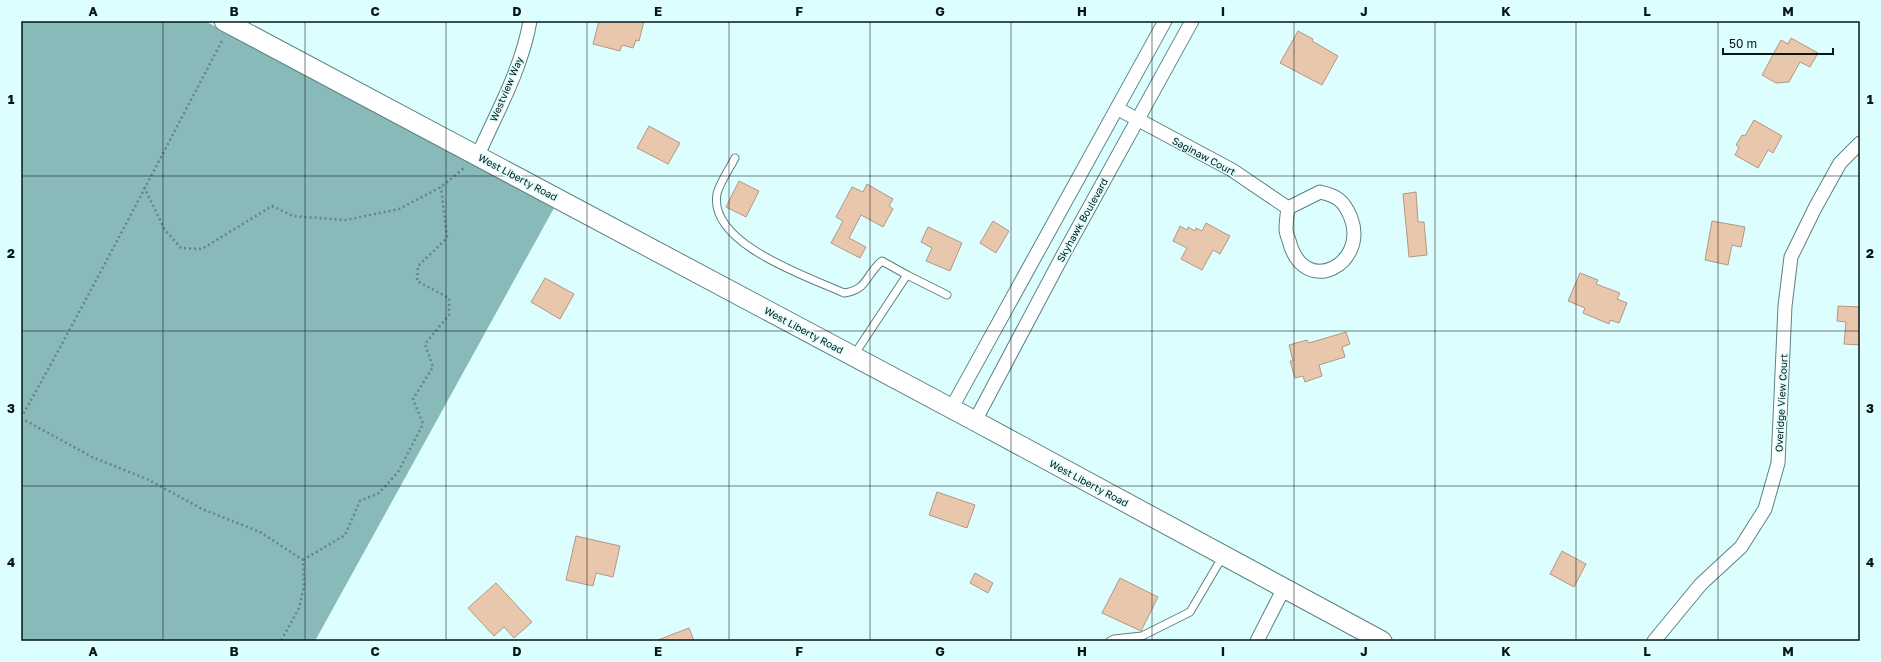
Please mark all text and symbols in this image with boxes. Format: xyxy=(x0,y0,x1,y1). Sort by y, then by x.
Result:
text: A xyxy=(88,3,98,19)
text: B xyxy=(229,3,239,19)
text: C xyxy=(370,3,380,19)
text: D xyxy=(512,3,522,19)
text: E xyxy=(654,3,662,19)
text: F xyxy=(795,3,803,19)
text: G xyxy=(935,3,945,19)
text: H xyxy=(1077,3,1087,19)
text: I xyxy=(1221,3,1225,19)
text: J xyxy=(1360,3,1368,19)
text: K xyxy=(1501,3,1511,19)
text: L xyxy=(1643,3,1651,19)
text: M xyxy=(1782,3,1794,19)
scale bar xyxy=(1723,30,1833,56)
text: 50 m xyxy=(1729,36,1757,51)
street label: Westview Way xyxy=(487,54,525,123)
text: 1 xyxy=(8,91,15,107)
text: 1 xyxy=(1867,91,1874,107)
street label: Saginaw Court xyxy=(1170,134,1238,178)
street label: West Liberty Road xyxy=(476,151,560,203)
street label: Skyhawk Boulevard xyxy=(1054,176,1110,264)
text: 2 xyxy=(7,245,15,261)
text: 2 xyxy=(1866,245,1874,261)
street label: West Liberty Road xyxy=(762,304,846,356)
street label: Overidge View Court xyxy=(1772,354,1790,452)
text: 3 xyxy=(7,400,15,416)
text: 3 xyxy=(1866,400,1874,416)
street label: West Liberty Road xyxy=(1047,457,1131,509)
text: 4 xyxy=(7,554,15,570)
text: 4 xyxy=(1866,554,1874,570)
text: A xyxy=(88,643,98,659)
text: B xyxy=(229,643,239,659)
text: C xyxy=(370,643,380,659)
text: D xyxy=(512,643,522,659)
text: E xyxy=(654,643,662,659)
text: F xyxy=(795,643,803,659)
text: G xyxy=(935,643,945,659)
text: H xyxy=(1077,643,1087,659)
text: I xyxy=(1221,643,1225,659)
text: J xyxy=(1360,643,1368,659)
text: K xyxy=(1501,643,1511,659)
text: L xyxy=(1643,643,1651,659)
text: M xyxy=(1782,643,1794,659)

